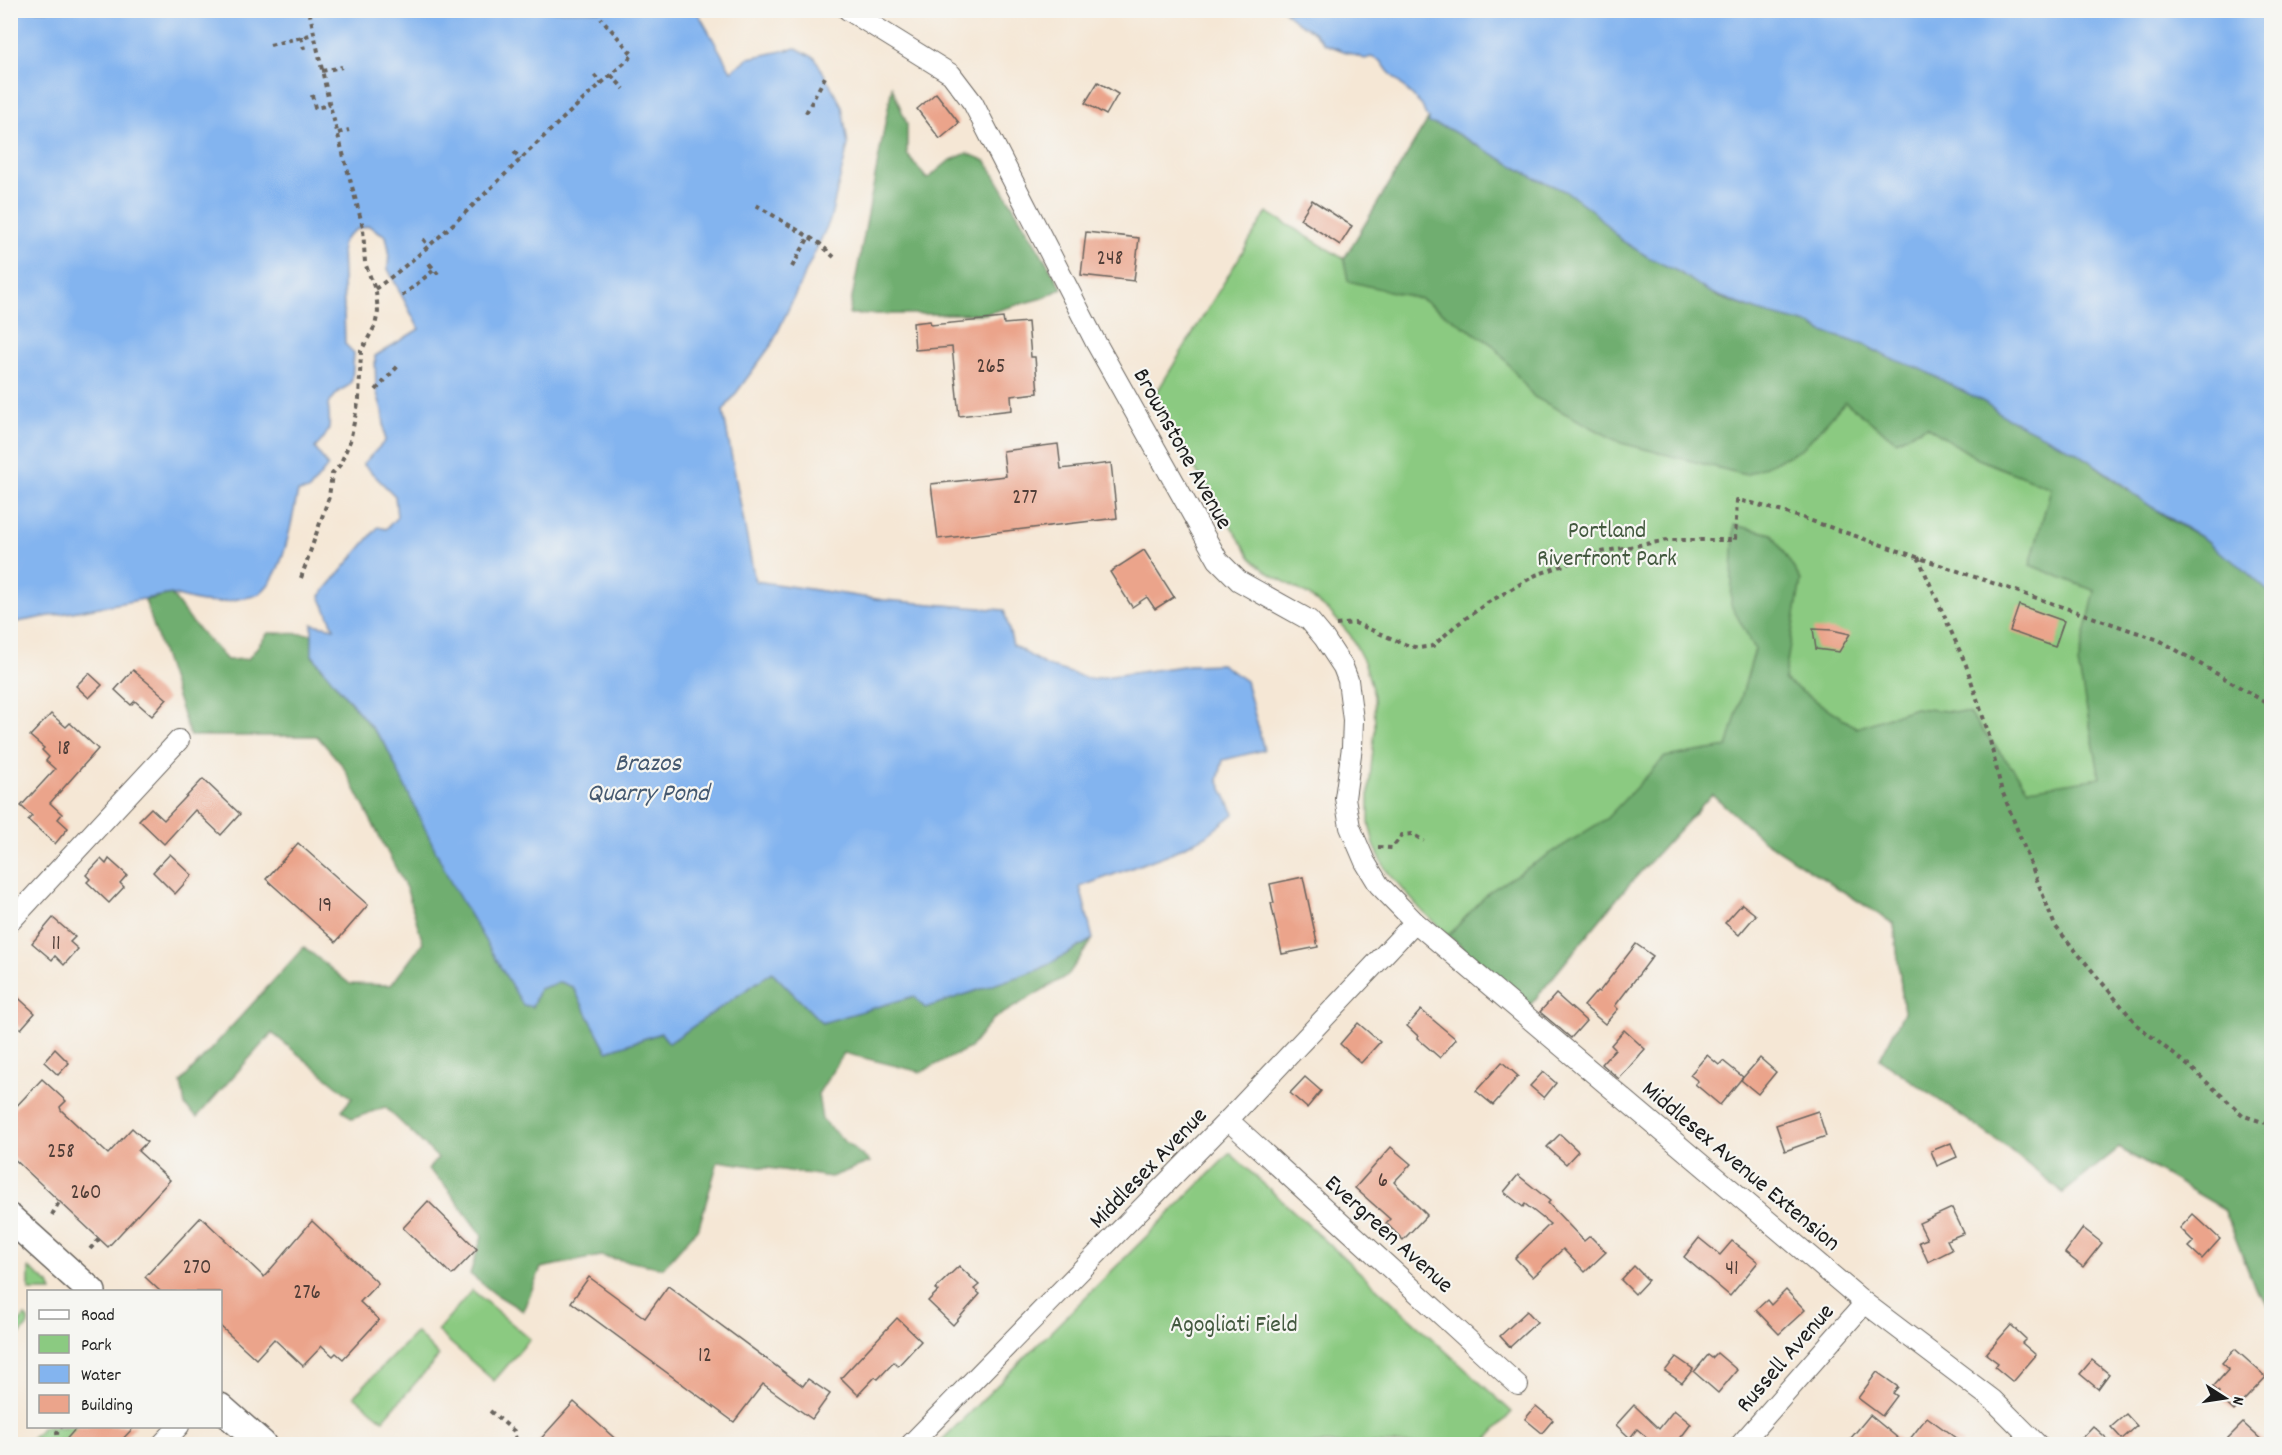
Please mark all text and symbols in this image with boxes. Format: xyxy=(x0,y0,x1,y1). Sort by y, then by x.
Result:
house number: 248 xyxy=(1097,245,1123,275)
house number: 265 xyxy=(976,353,1006,383)
street label: Brownstone Avenue xyxy=(1123,363,1240,536)
house number: 277 xyxy=(1012,484,1038,514)
park label: Portland Riverfront Park xyxy=(1537,515,1677,577)
house number: 18 xyxy=(57,735,71,765)
water label: Brazos Quarry Pond xyxy=(587,746,712,813)
house number: 19 xyxy=(318,892,332,922)
house number: 11 xyxy=(51,930,61,960)
street label: Middlesex Avenue Extension xyxy=(1633,1074,1847,1261)
street label: Middlesex Avenue xyxy=(1082,1100,1216,1238)
house number: 258 xyxy=(47,1138,75,1168)
house number: 6 xyxy=(1378,1167,1388,1197)
street label: Evergreen Avenue xyxy=(1316,1168,1460,1302)
house number: 260 xyxy=(71,1179,101,1209)
house number: 270 xyxy=(183,1254,211,1284)
house number: 41 xyxy=(1725,1255,1739,1285)
house number: 276 xyxy=(293,1279,321,1309)
legend xyxy=(27,1290,222,1428)
street label: Russell Avenue xyxy=(1729,1297,1844,1421)
text: Road xyxy=(81,1304,115,1329)
park label: Agogliati Field xyxy=(1170,1309,1298,1343)
text: Park xyxy=(81,1334,112,1359)
house number: 12 xyxy=(698,1342,712,1372)
text: Water xyxy=(81,1364,121,1389)
north arrow xyxy=(2195,1368,2255,1428)
text: Building xyxy=(81,1394,133,1419)
text: N xyxy=(2225,1394,2249,1407)

